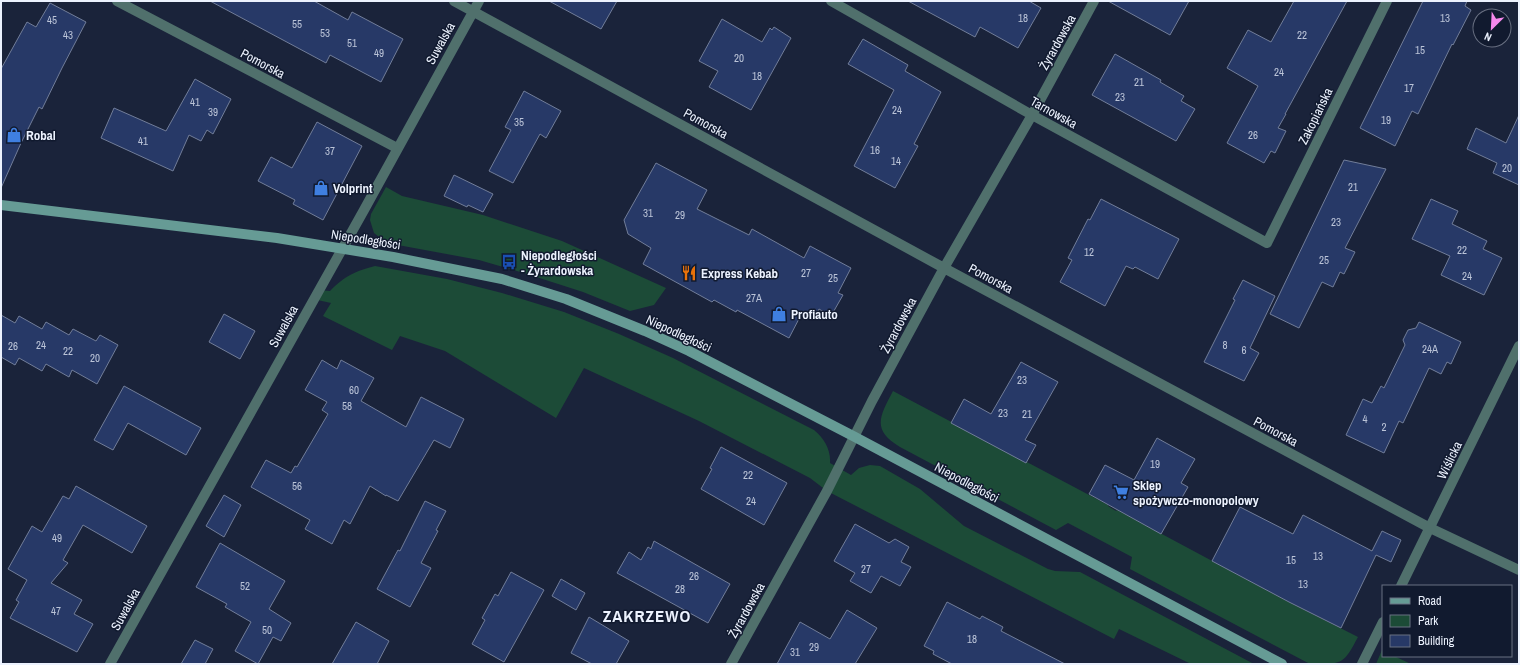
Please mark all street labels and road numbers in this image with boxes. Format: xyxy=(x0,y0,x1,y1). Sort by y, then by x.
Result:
street label: Żyrardowska xyxy=(1035,11,1080,73)
street label: Suwalska xyxy=(422,19,459,67)
street label: Pomorska xyxy=(238,45,288,82)
street label: Zakopiańska xyxy=(1294,85,1336,147)
street label: Tarnowska xyxy=(1027,93,1080,132)
street label: Pomorska xyxy=(681,104,731,143)
street label: Niepodległości xyxy=(330,226,402,253)
street label: Pomorska xyxy=(966,260,1016,297)
street label: Żyrardowska xyxy=(877,294,920,356)
street label: Suwalska xyxy=(265,302,302,350)
street label: Niepodległości xyxy=(643,311,714,356)
street label: Pomorska xyxy=(1251,413,1301,450)
street label: Wiślicka xyxy=(1433,438,1466,482)
street label: Niepodległości xyxy=(932,458,1002,507)
street label: Żyrardowska xyxy=(724,579,769,641)
street label: Suwalska xyxy=(107,585,144,633)

